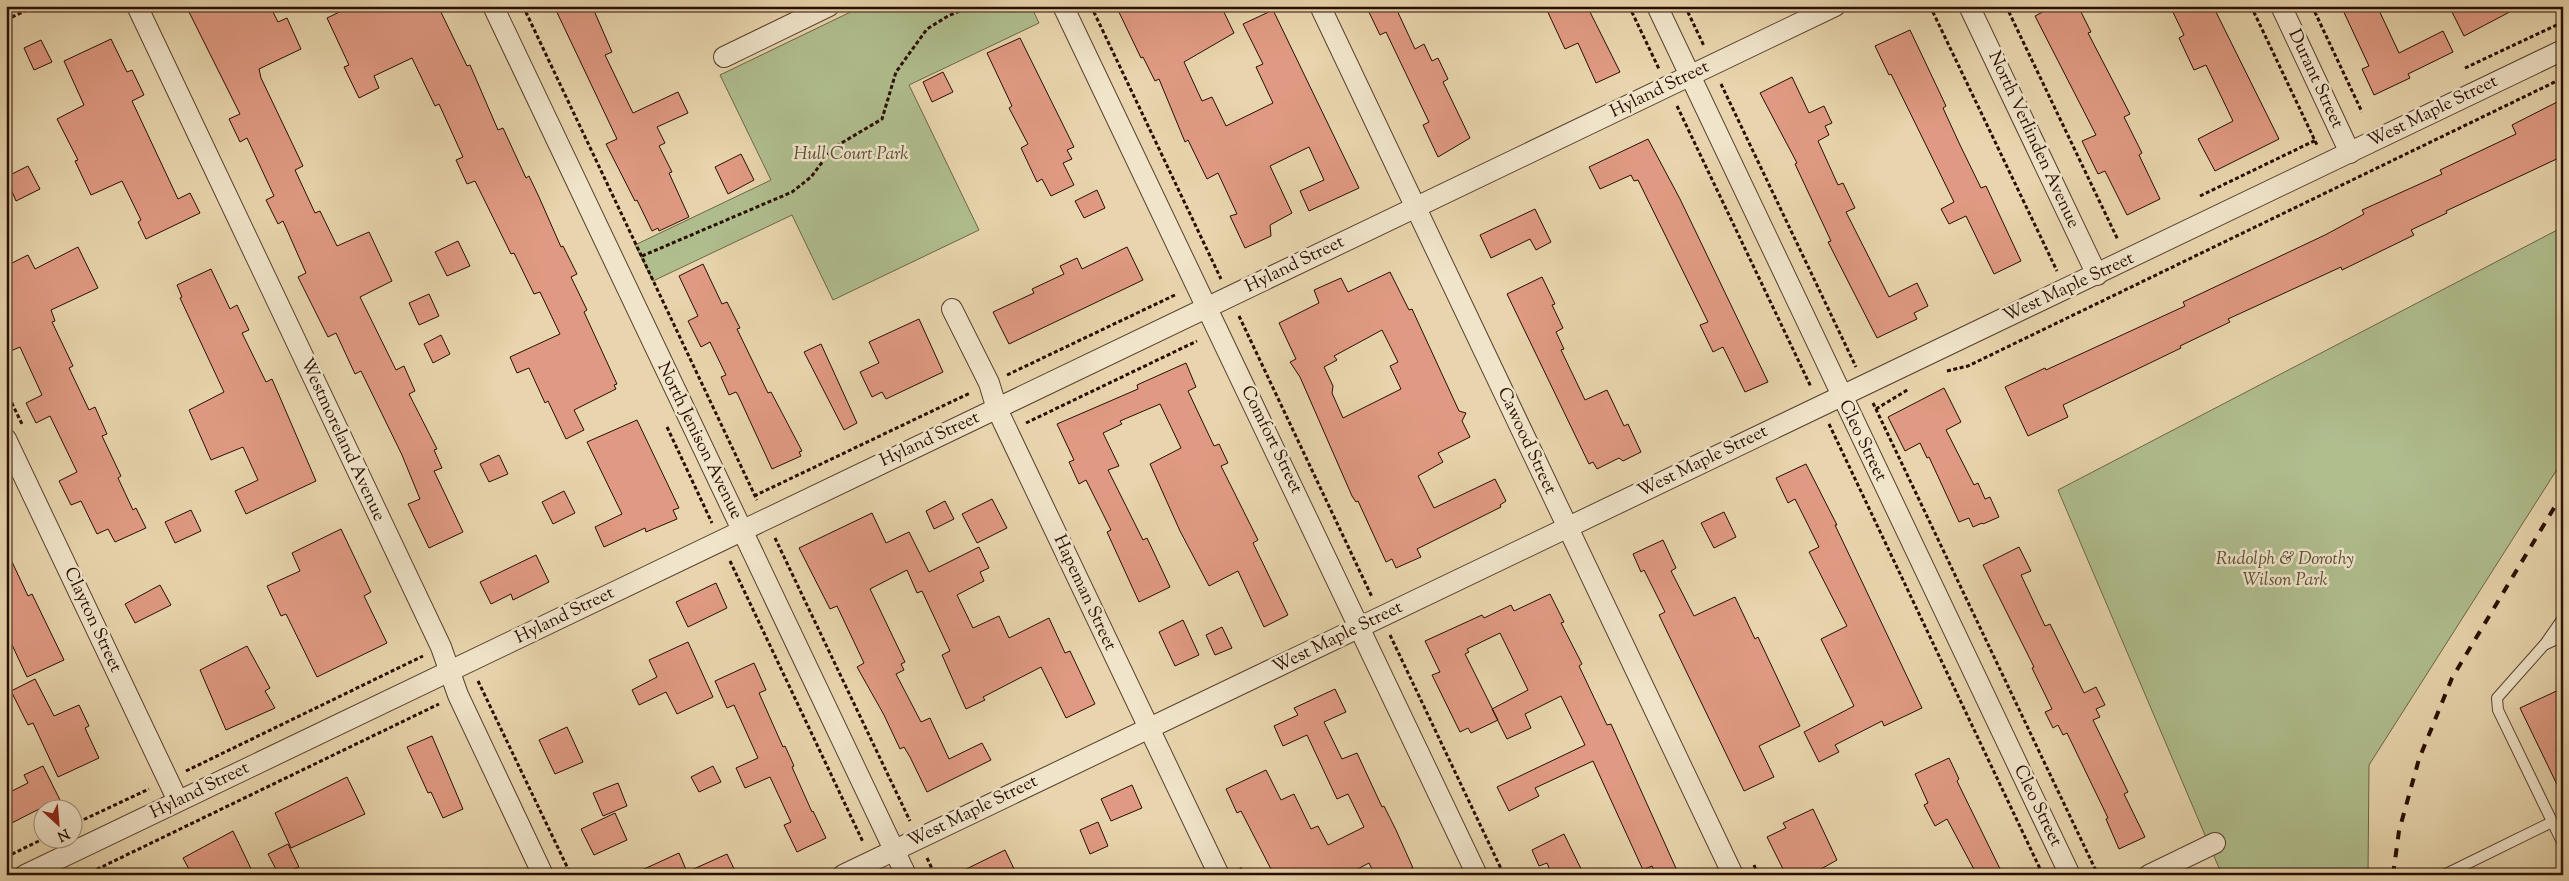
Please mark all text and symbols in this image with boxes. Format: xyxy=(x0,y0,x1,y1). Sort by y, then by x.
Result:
street label: Durant Street xyxy=(2281,25,2349,133)
street label: North Verlinden Avenue xyxy=(1981,47,2085,233)
street label: Hyland Street xyxy=(1606,55,1714,125)
street label: West Maple Street xyxy=(2364,69,2502,155)
park label: Hull Court Park xyxy=(794,142,908,168)
street label: Hyland Street xyxy=(1241,230,1349,300)
street label: West Maple Street xyxy=(1999,246,2139,330)
street label: Westmoreland Avenue xyxy=(293,354,391,526)
street label: North Jenison Avenue xyxy=(650,358,748,524)
street label: Comfort Street xyxy=(1234,381,1308,499)
street label: Cawood Street xyxy=(1490,383,1562,499)
street label: Cleo Street xyxy=(1831,396,1893,486)
street label: Hyland Street xyxy=(876,406,984,474)
street label: West Maple Street xyxy=(1634,419,1772,505)
street label: Hapeman Street xyxy=(1046,531,1122,655)
park label: Rudolph & Dorothy Wilson Park xyxy=(2216,547,2354,594)
street label: Clayton Street xyxy=(56,563,128,677)
street label: Hyland Street xyxy=(511,581,619,651)
street label: West Maple Street xyxy=(1269,595,1407,681)
street label: Hyland Street xyxy=(146,756,254,826)
street label: Cleo Street xyxy=(2006,761,2068,851)
street label: West Maple Street xyxy=(904,769,1042,855)
north arrow xyxy=(32,798,82,848)
text: N xyxy=(53,822,72,845)

